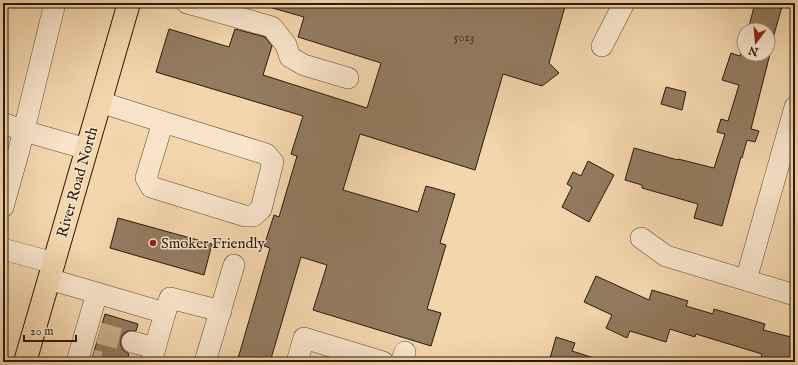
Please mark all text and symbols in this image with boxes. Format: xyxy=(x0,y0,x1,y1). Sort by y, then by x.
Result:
north arrow xyxy=(736,22,776,62)
house number: 5013 xyxy=(454,29,474,46)
text: N xyxy=(747,42,761,59)
street label: River Road North xyxy=(53,125,102,240)
place label: Smoker Friendly xyxy=(161,234,265,253)
marker: Smoker Friendly xyxy=(148,238,158,248)
scale bar xyxy=(24,317,76,343)
text: 20 m xyxy=(30,324,53,339)

